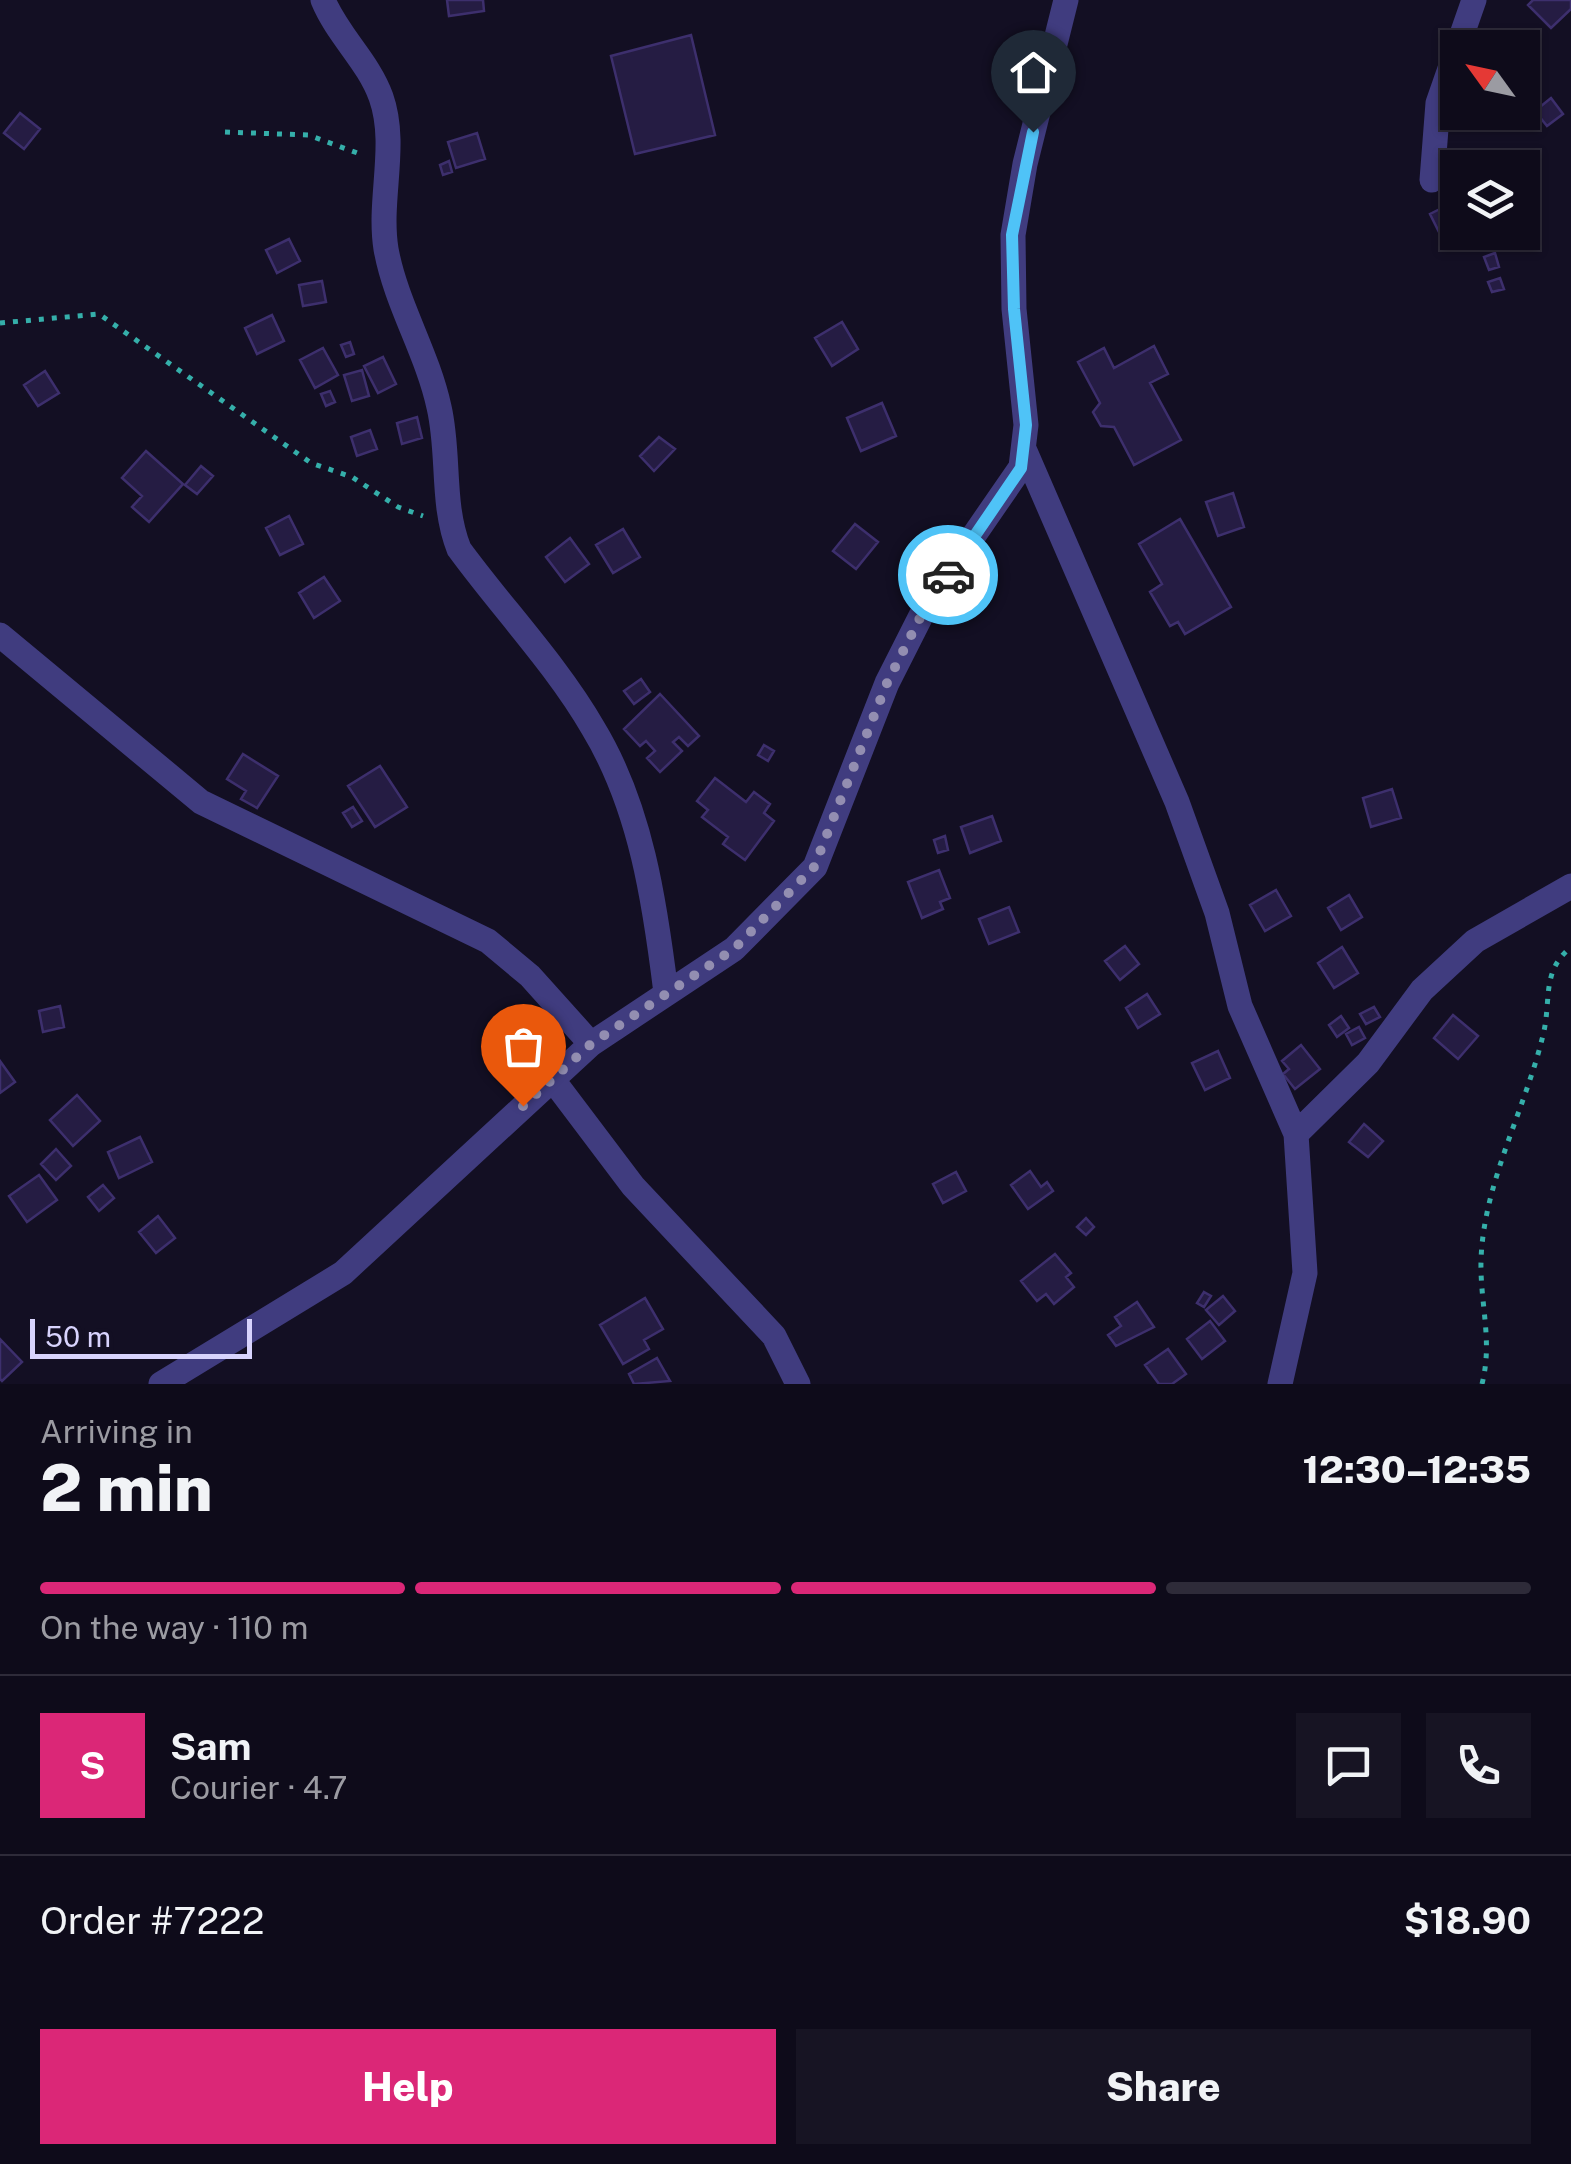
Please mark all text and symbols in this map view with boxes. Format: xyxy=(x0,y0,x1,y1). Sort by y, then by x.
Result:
pin xyxy=(991,30,1076,133)
north arrow xyxy=(1440,30,1540,130)
map controls xyxy=(1440,30,1540,250)
icon: home xyxy=(1006,45,1061,100)
button: layers xyxy=(1440,150,1540,250)
courier xyxy=(898,525,998,625)
icon: car xyxy=(921,548,976,603)
pin xyxy=(481,1004,566,1107)
icon: bag xyxy=(496,1019,551,1074)
scale bar xyxy=(30,1314,252,1358)
text: 50 m xyxy=(45,1320,111,1353)
text: Arriving in xyxy=(40,1413,193,1450)
text: 12:30–12:35 xyxy=(1302,1447,1531,1492)
text: 2 min xyxy=(40,1449,213,1526)
text: On the way · 110 m xyxy=(40,1609,308,1646)
button: chat xyxy=(1296,1713,1401,1818)
button: phone xyxy=(1426,1713,1531,1818)
text: Sam xyxy=(170,1724,252,1769)
text: S xyxy=(79,1743,106,1788)
text: Courier · 4.7 xyxy=(170,1769,347,1806)
text: Order #7222 xyxy=(40,1898,264,1943)
text: $18.90 xyxy=(1404,1898,1531,1943)
button: Help xyxy=(40,2029,776,2144)
button: Share xyxy=(796,2029,1531,2144)

